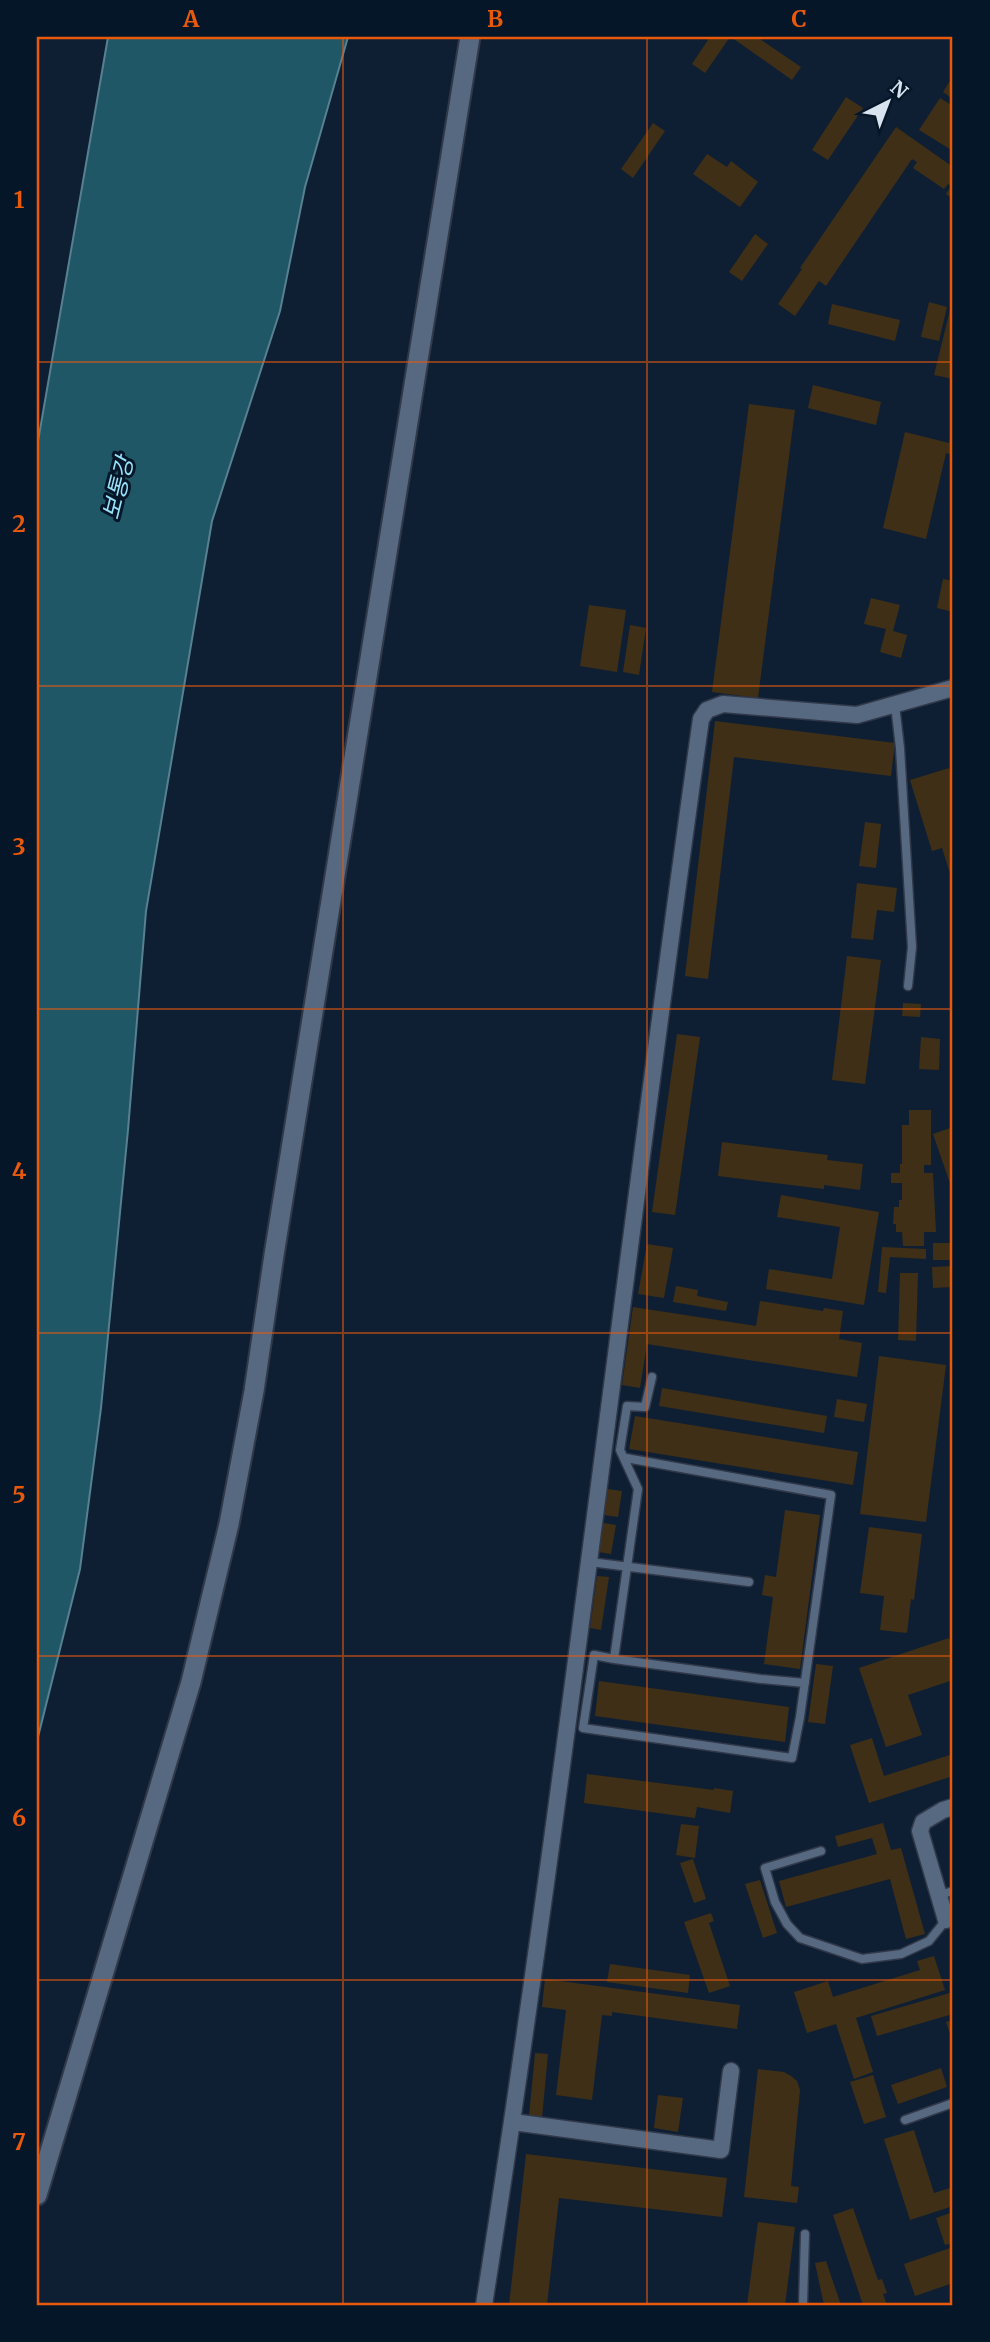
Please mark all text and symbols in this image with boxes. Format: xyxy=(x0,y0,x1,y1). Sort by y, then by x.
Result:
text: A xyxy=(182,4,200,33)
text: B xyxy=(487,4,503,33)
text: C xyxy=(791,4,807,33)
north arrow xyxy=(853,66,923,136)
text: N xyxy=(886,75,913,103)
text: 1 xyxy=(14,185,25,214)
water label: 보통강 xyxy=(96,451,140,522)
text: 2 xyxy=(12,509,26,538)
text: 3 xyxy=(12,832,26,861)
text: 4 xyxy=(12,1156,27,1185)
text: 5 xyxy=(12,1480,26,1509)
text: 6 xyxy=(12,1803,26,1832)
text: 7 xyxy=(12,2127,26,2156)

